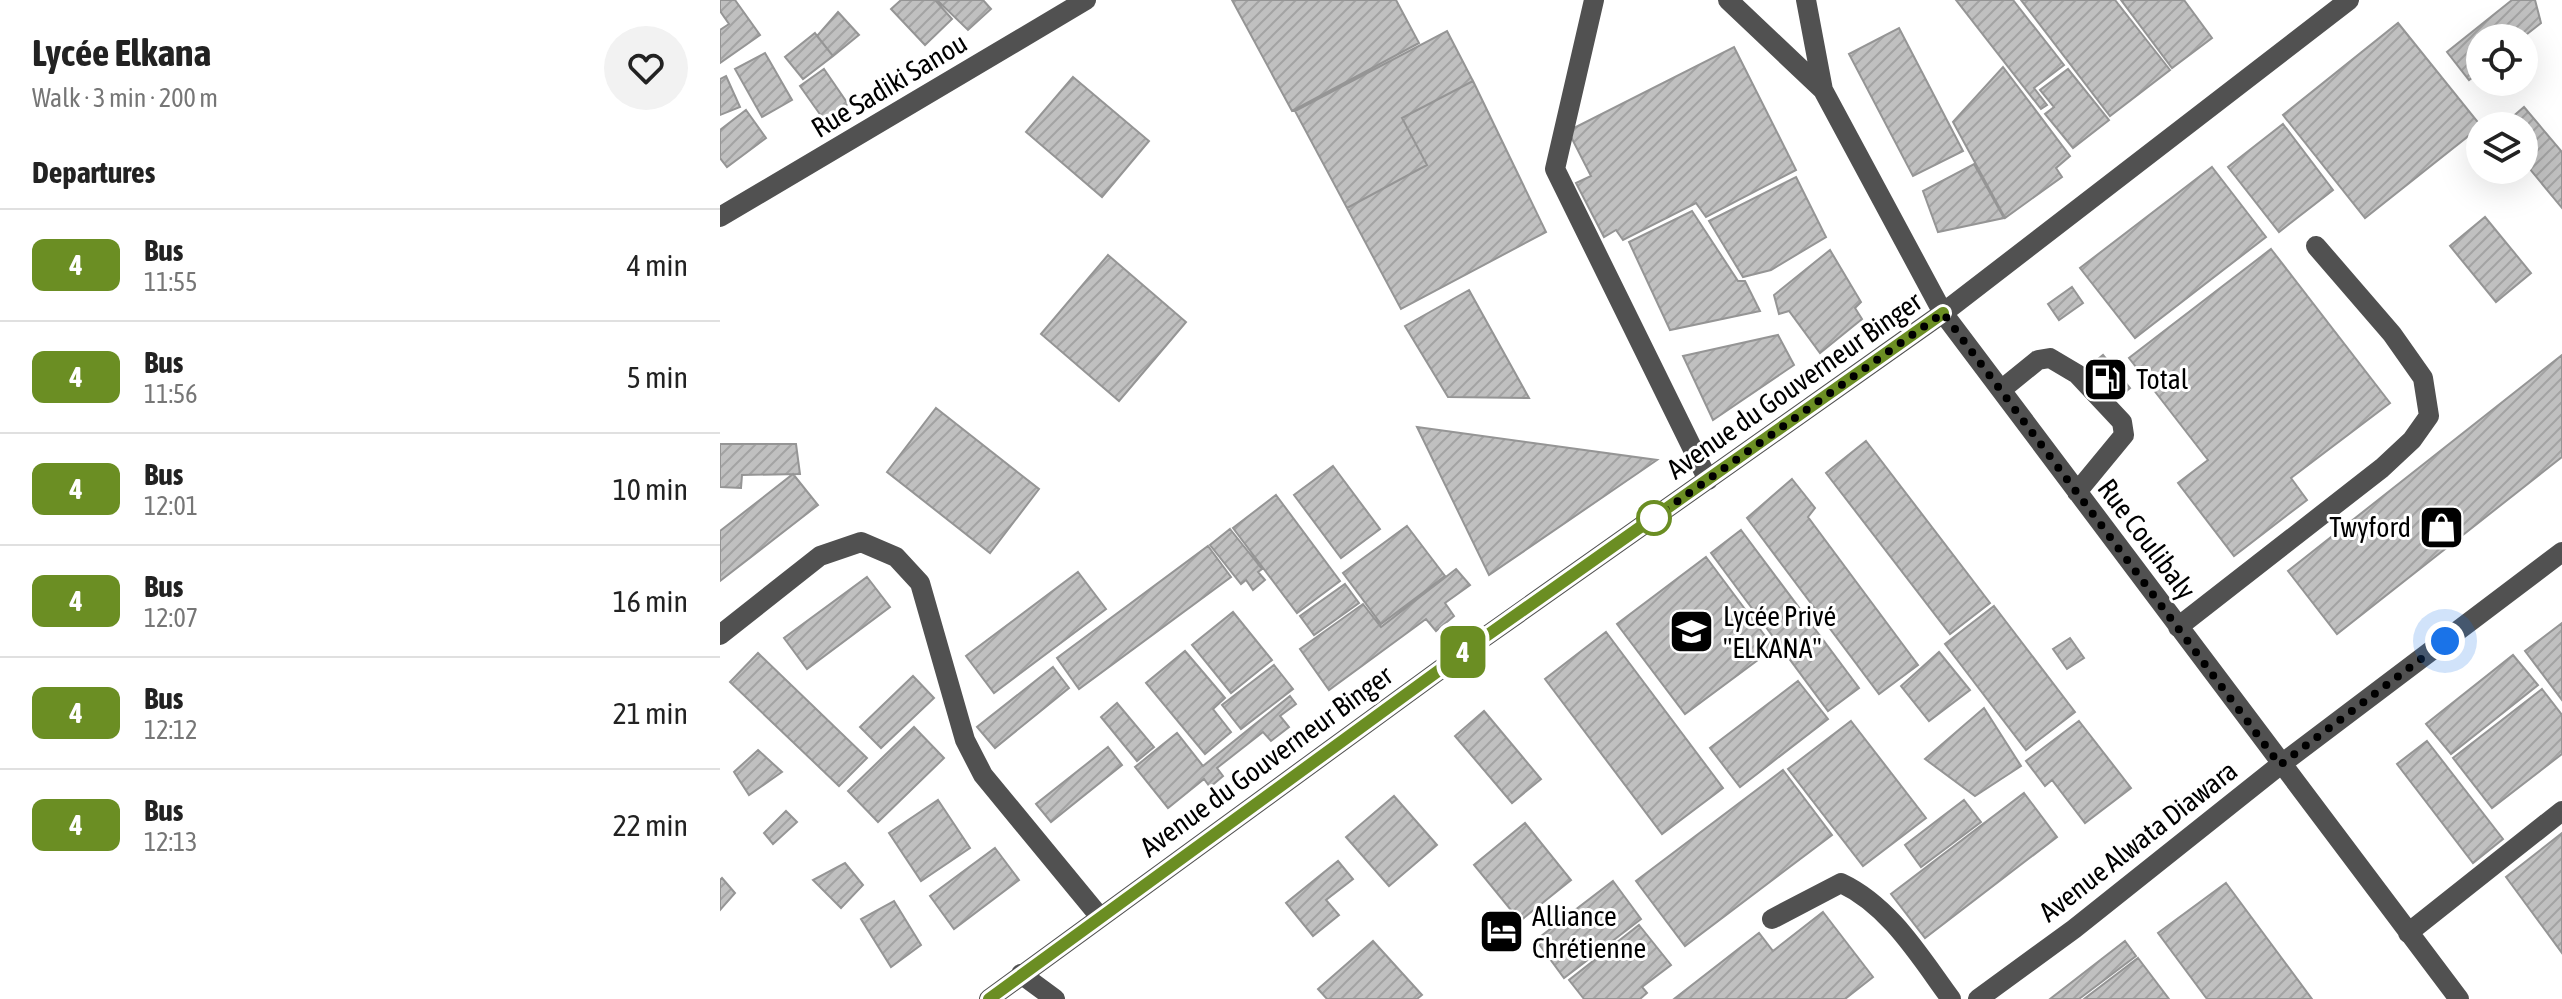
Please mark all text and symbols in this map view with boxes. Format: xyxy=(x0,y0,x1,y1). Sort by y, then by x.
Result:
map controls xyxy=(2466,24,2538,184)
button: locate xyxy=(2466,24,2538,96)
button: heart xyxy=(604,26,688,110)
street label: Rue Sadiki Sanou xyxy=(806,26,972,144)
text: Lycée Elkana xyxy=(32,31,211,74)
text: Walk · 3 min · 200 m xyxy=(32,83,218,113)
button: layers xyxy=(2466,112,2538,184)
text: Departures xyxy=(32,155,155,189)
text: Bus xyxy=(144,233,183,267)
text: 4 min xyxy=(627,248,688,282)
text: 4 xyxy=(69,249,83,281)
text: 11:55 xyxy=(144,267,198,297)
street label: Avenue du Gouverneur Binger xyxy=(1661,284,1928,485)
text: Bus xyxy=(144,345,183,379)
fuel station icon: Total xyxy=(2081,355,2129,403)
text: 5 min xyxy=(627,360,688,394)
text: 4 xyxy=(69,361,83,393)
place label: Total xyxy=(2136,363,2189,395)
text: 11:56 xyxy=(144,379,198,409)
text: Bus xyxy=(144,457,183,491)
text: 10 min xyxy=(613,472,688,506)
text: 4 xyxy=(69,473,83,505)
street label: Rue Coulibaly xyxy=(2091,473,2203,605)
text: 12:01 xyxy=(144,491,198,521)
unlabelled marker xyxy=(1637,501,1671,535)
shop icon: Twyford xyxy=(2418,503,2466,551)
place label: Twyford xyxy=(2329,511,2411,543)
text: Bus xyxy=(144,569,183,603)
text: 16 min xyxy=(613,584,688,618)
text: 4 xyxy=(69,585,83,617)
place label: Lycée Privé "ELKANA" xyxy=(1723,600,1836,664)
text: 12:07 xyxy=(144,603,198,633)
school or university icon: Lycée Privé "ELKANA" xyxy=(1668,608,1716,656)
your location xyxy=(2425,621,2465,661)
line badge: 4 xyxy=(1437,626,1489,678)
text: 4 xyxy=(1456,636,1470,668)
street label: Avenue du Gouverneur Binger xyxy=(1134,658,1399,863)
text: Bus xyxy=(144,681,183,715)
text: 21 min xyxy=(613,696,688,730)
text: 4 xyxy=(69,697,83,729)
text: 12:12 xyxy=(144,715,198,745)
street label: Avenue Alwata Diawara xyxy=(2033,754,2243,928)
text: Bus xyxy=(144,793,183,827)
text: 22 min xyxy=(613,808,688,842)
text: 4 xyxy=(69,809,83,841)
text: 12:13 xyxy=(144,827,198,857)
place label: Alliance Chrétienne xyxy=(1532,900,1646,964)
hotel icon: Alliance Chrétienne xyxy=(1477,908,1525,956)

